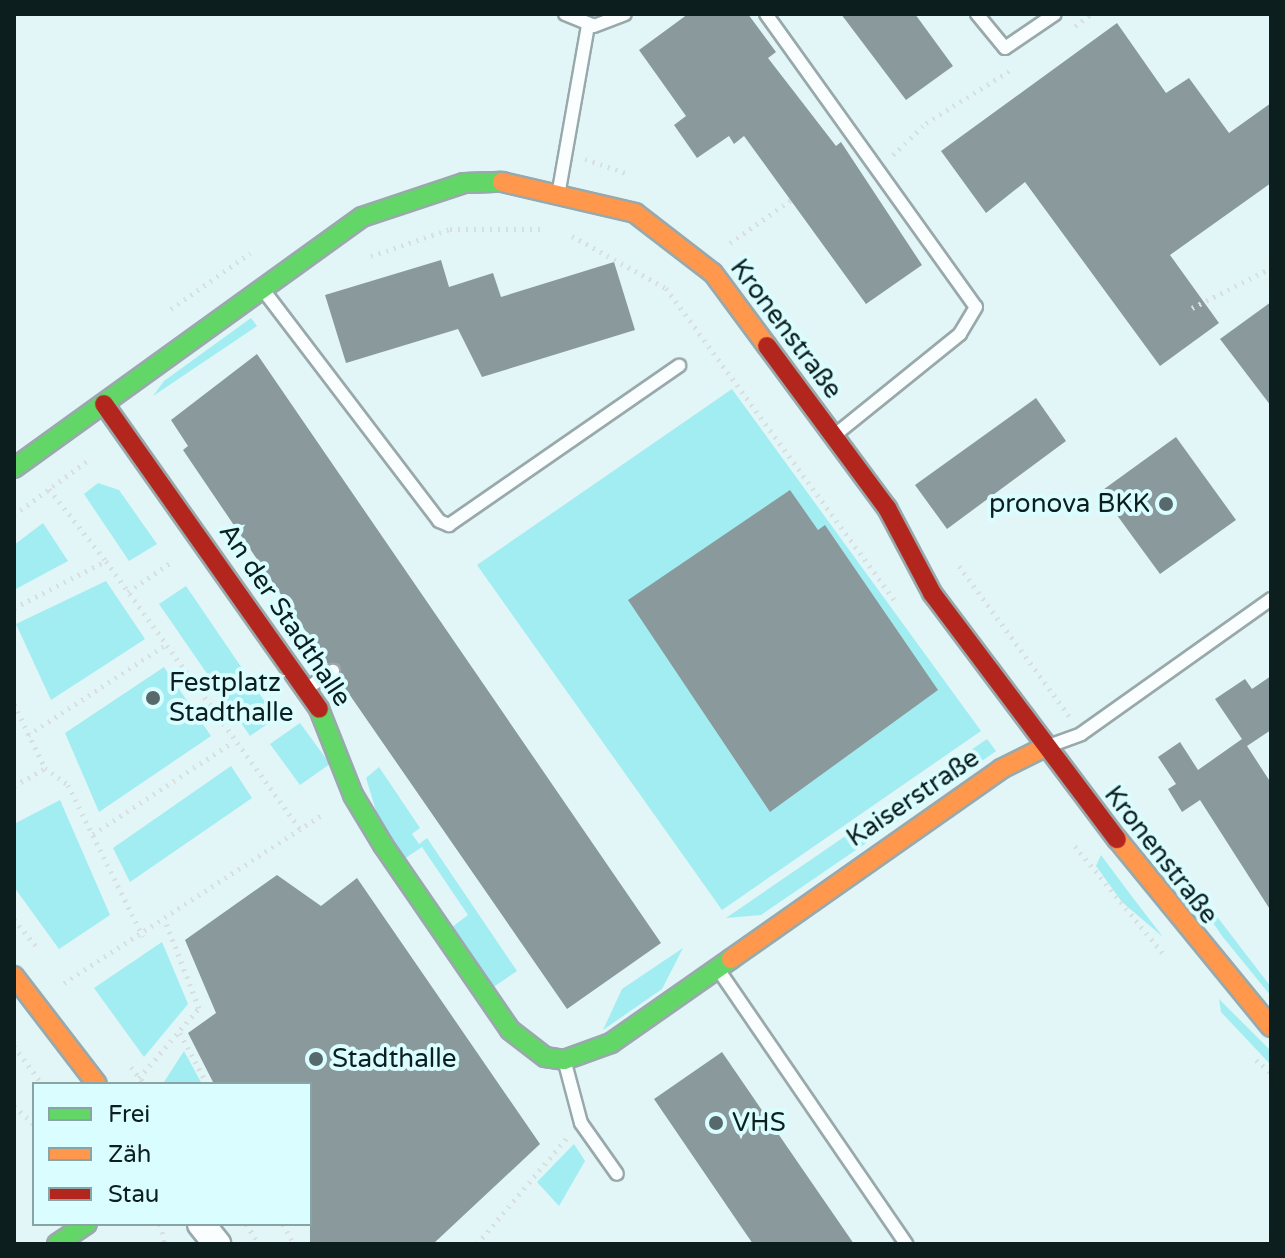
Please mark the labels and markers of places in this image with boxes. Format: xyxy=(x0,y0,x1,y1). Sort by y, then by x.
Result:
place label: pronova BKK xyxy=(989,488,1150,520)
marker: pronova BKK xyxy=(1157,495,1175,513)
place label: Festplatz Stadthalle xyxy=(169,667,293,728)
marker: Festplatz Stadthalle xyxy=(144,689,162,707)
place label: Stadthalle xyxy=(332,1043,456,1075)
marker: Stadthalle xyxy=(307,1050,325,1068)
place label: VHS xyxy=(732,1107,786,1139)
marker: VHS xyxy=(707,1114,725,1132)

